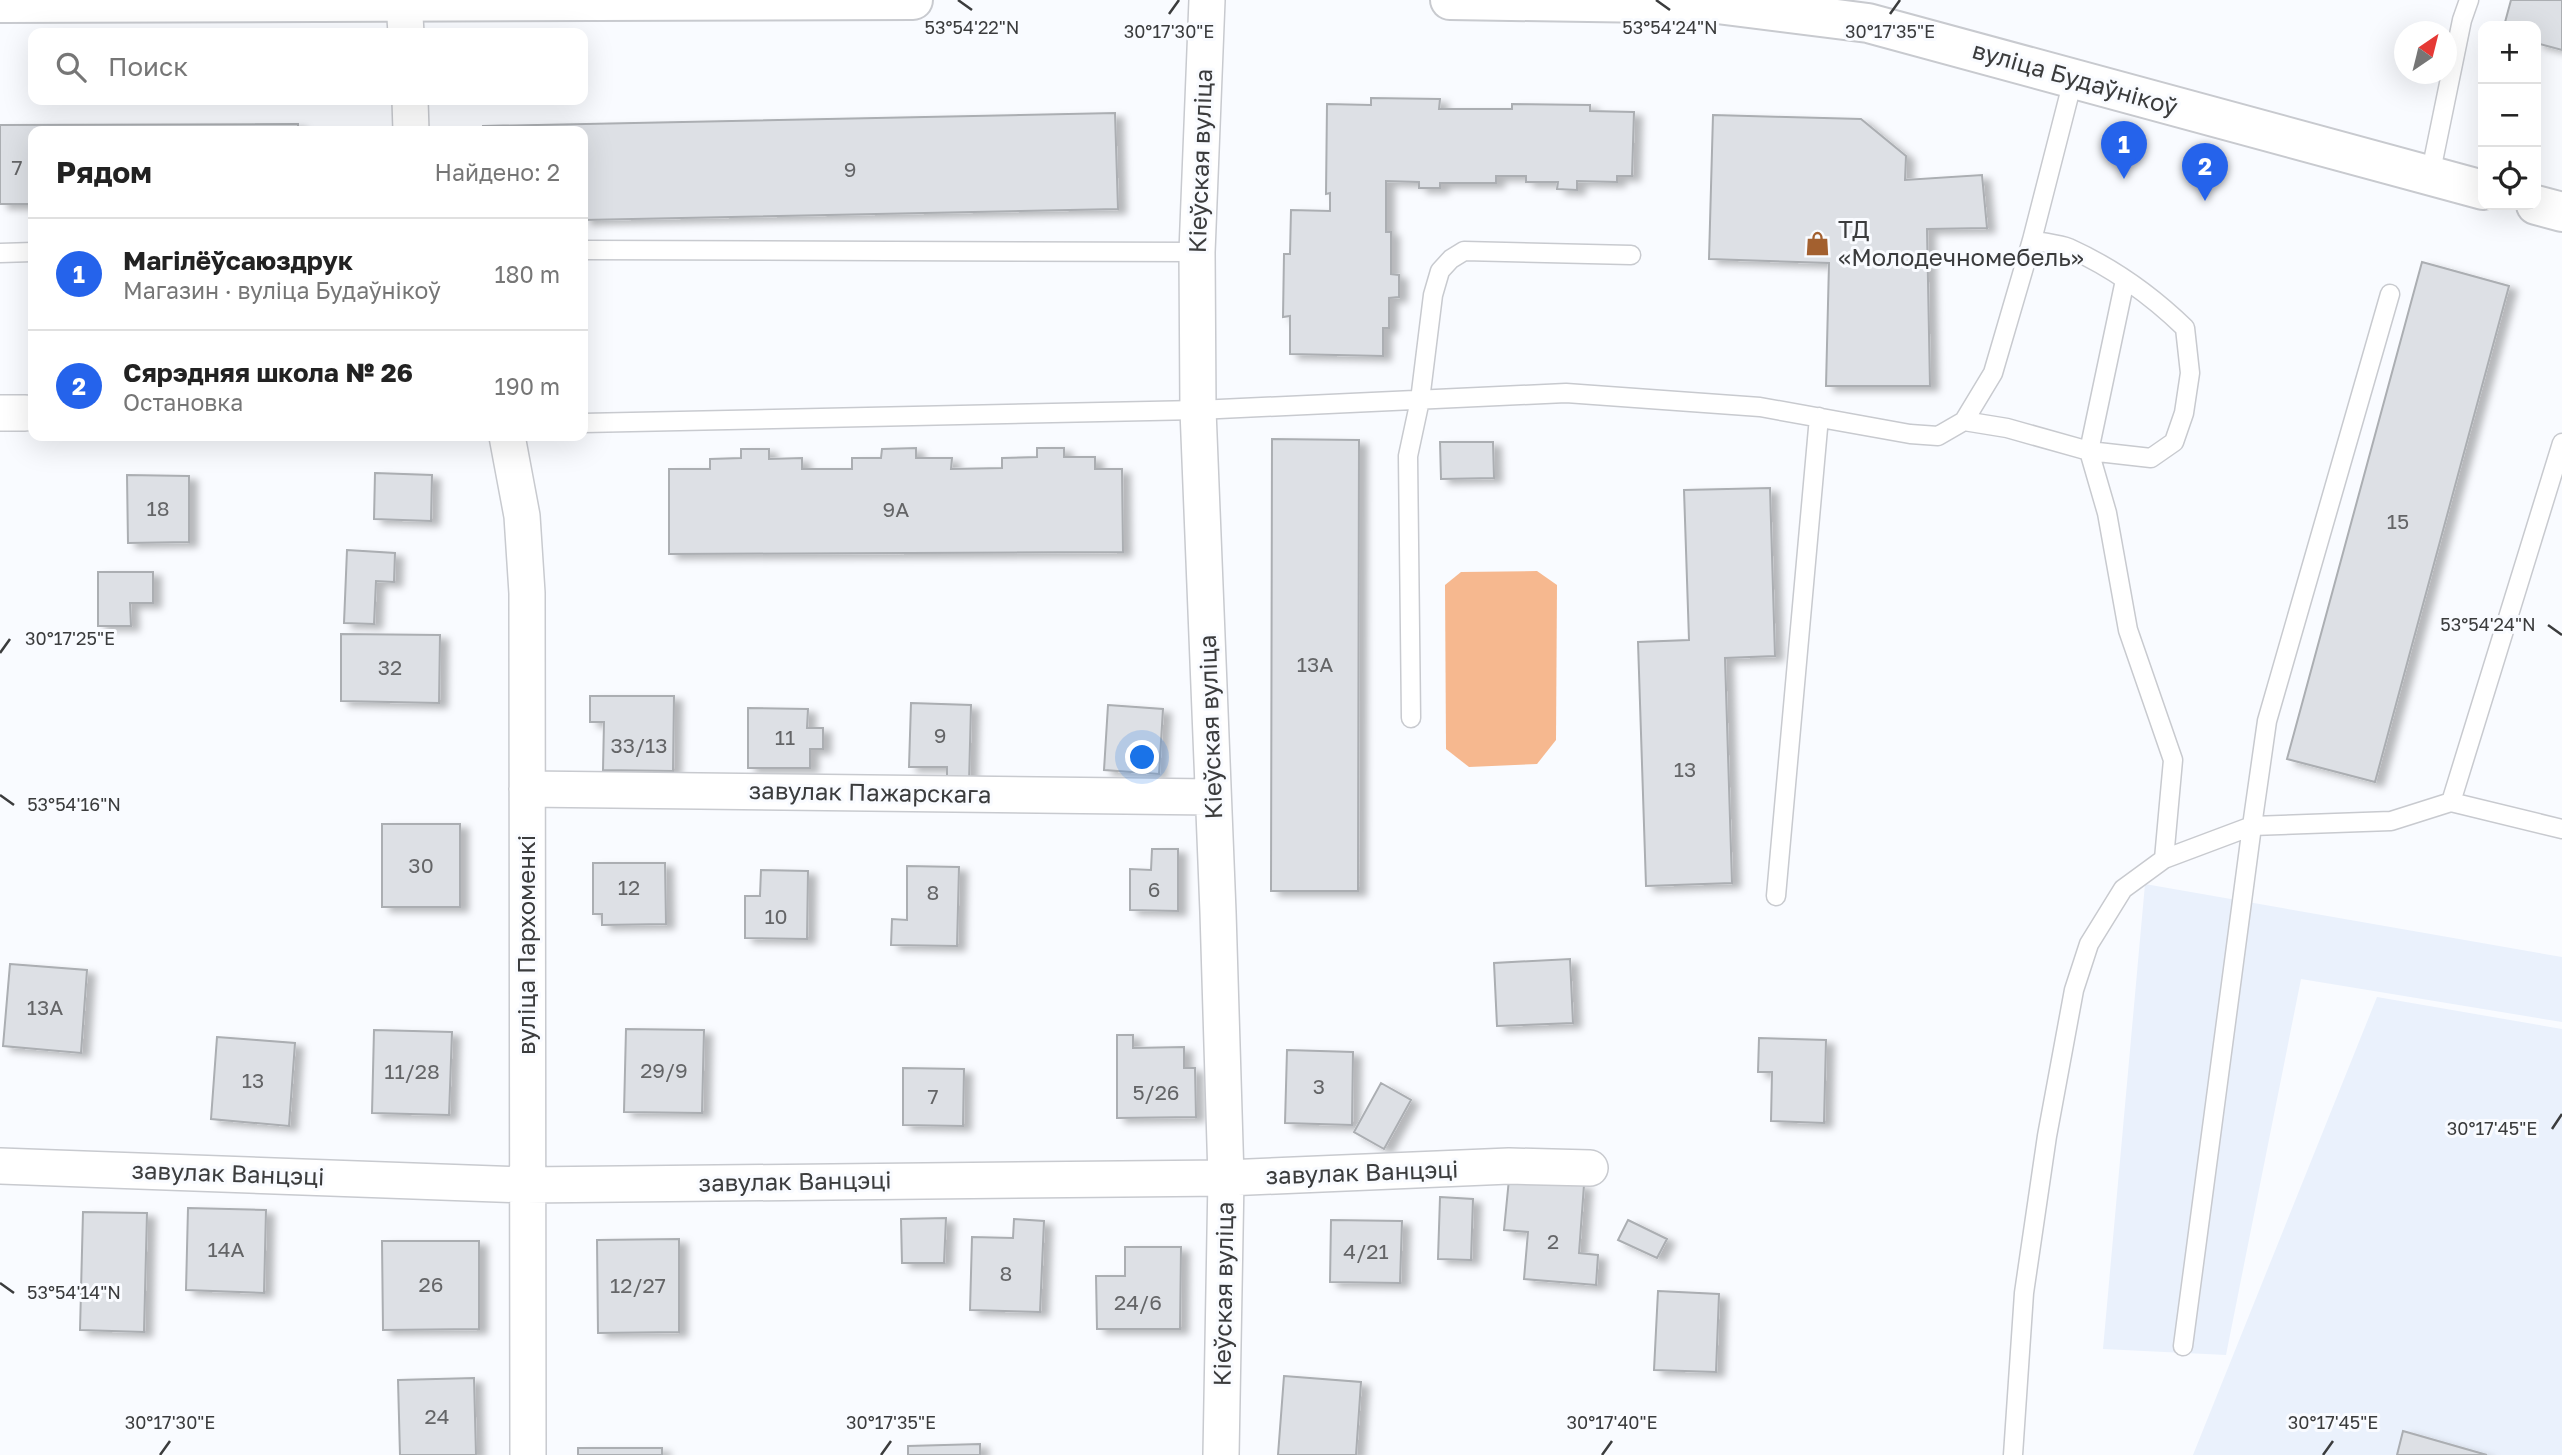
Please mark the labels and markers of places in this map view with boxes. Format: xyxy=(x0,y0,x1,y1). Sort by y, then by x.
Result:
pin: 1 xyxy=(2101,121,2147,179)
pin: 2 xyxy=(2182,143,2228,201)
place label: ТД «Молодечномебель» xyxy=(1838,214,2084,271)
shop icon: ТД «Молодечномебель» xyxy=(1804,230,1832,258)

